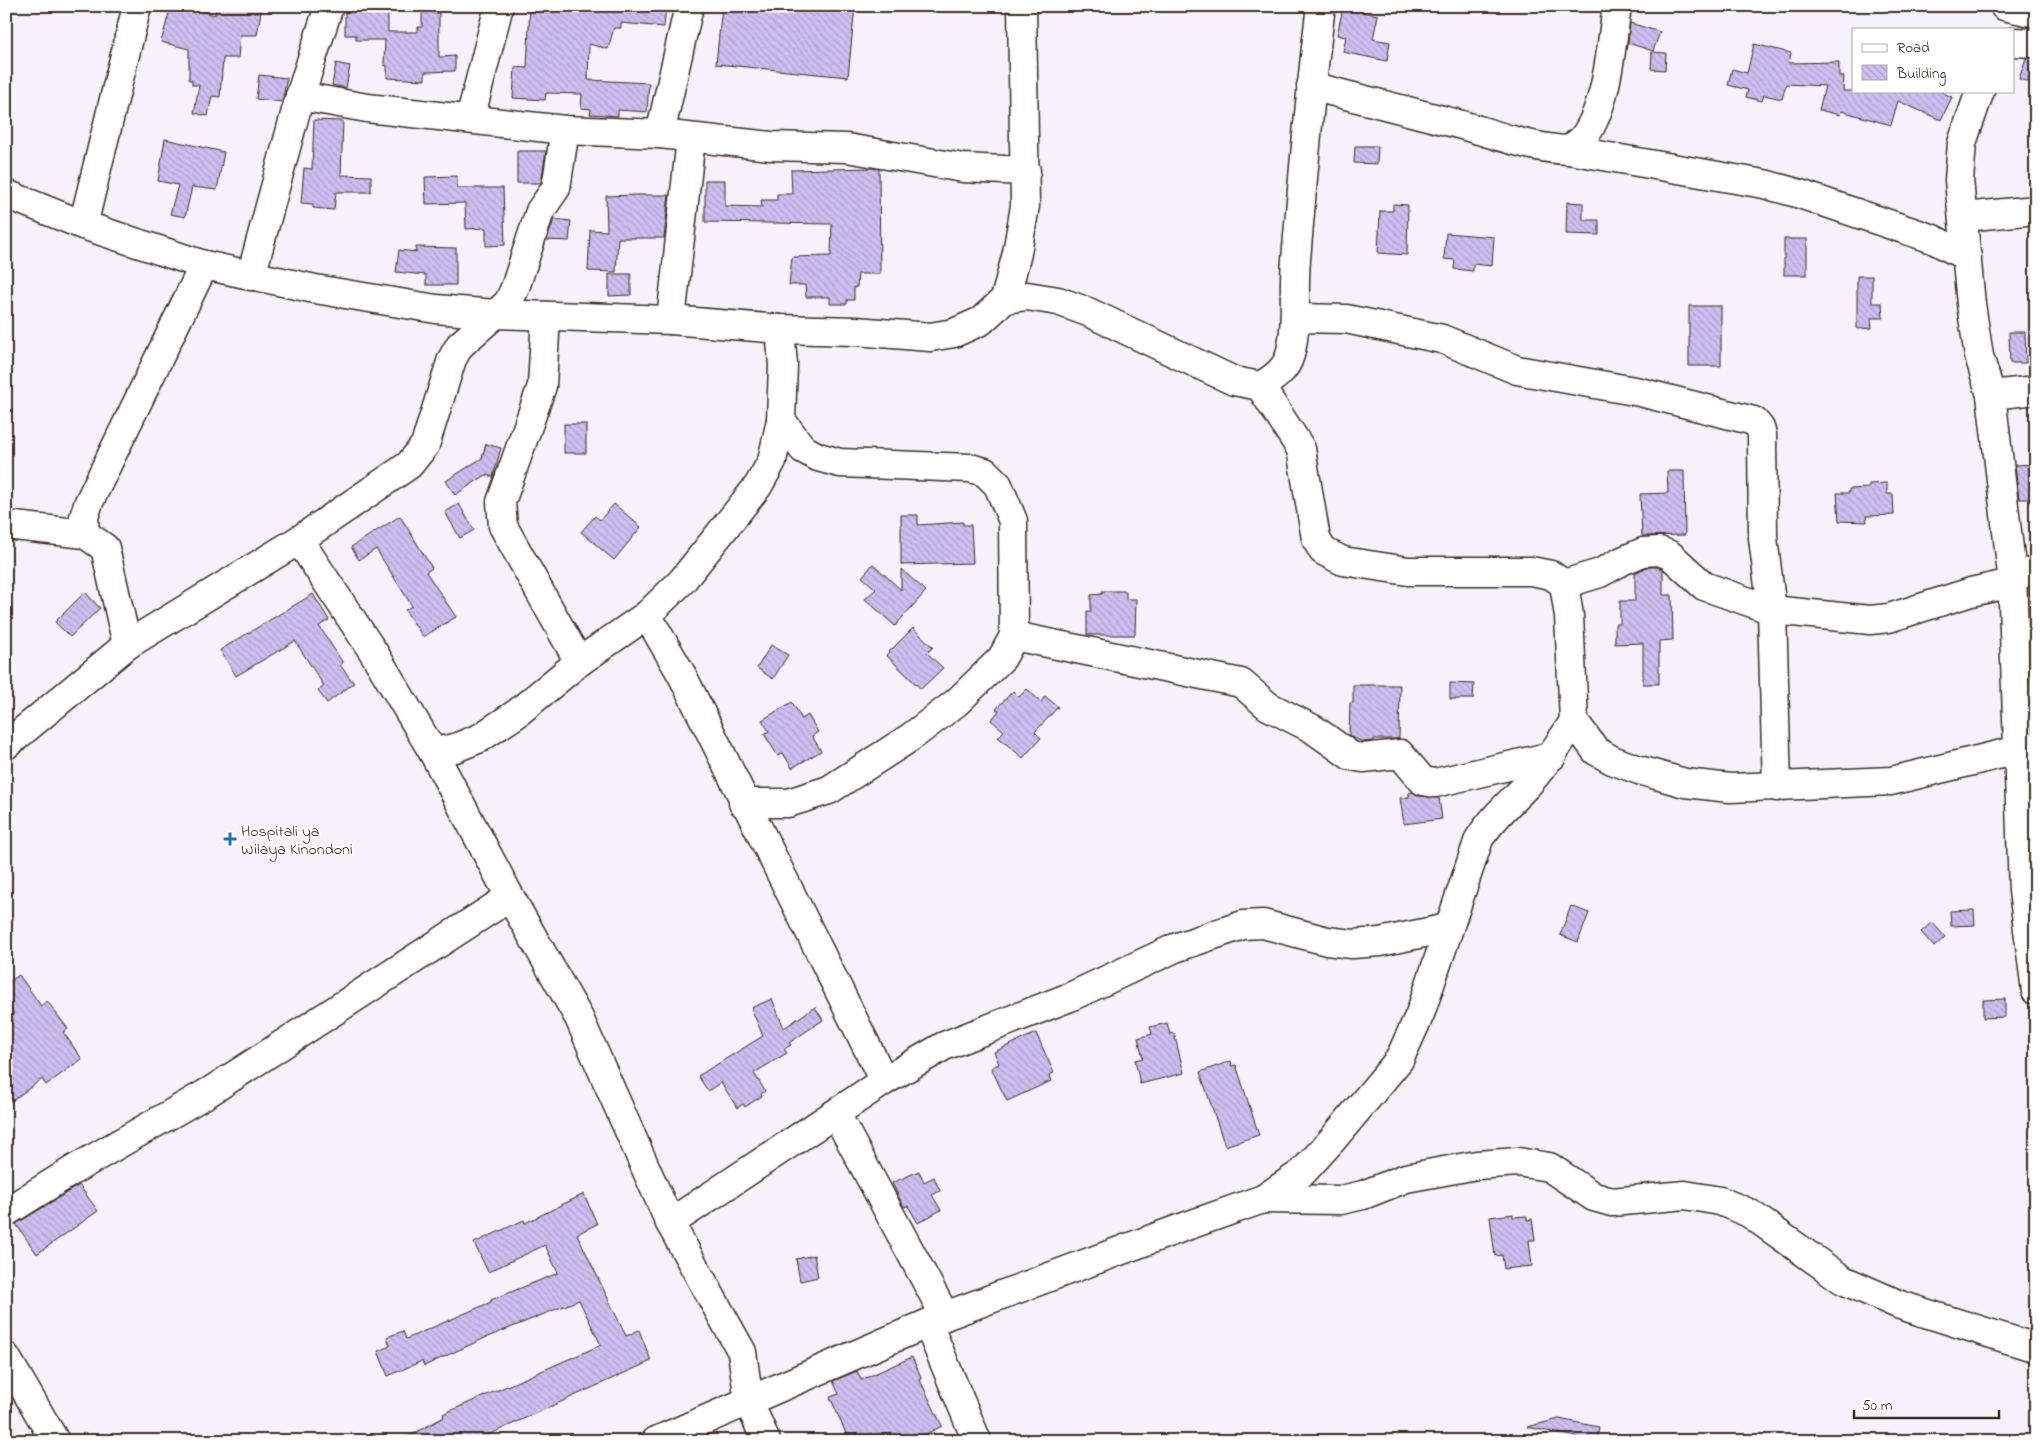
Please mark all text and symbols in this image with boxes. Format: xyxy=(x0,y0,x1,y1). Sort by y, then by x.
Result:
legend xyxy=(1852,28,2014,92)
text: Road xyxy=(1897,37,1930,59)
text: Building xyxy=(1896,63,1946,86)
place label: Hospitali ya Wilaya Kinondoni xyxy=(241,820,353,862)
marker: Hospitali ya Wilaya Kinondoni xyxy=(223,832,237,846)
scale bar xyxy=(1854,1387,2000,1419)
text: 50 m xyxy=(1862,1395,1893,1417)

